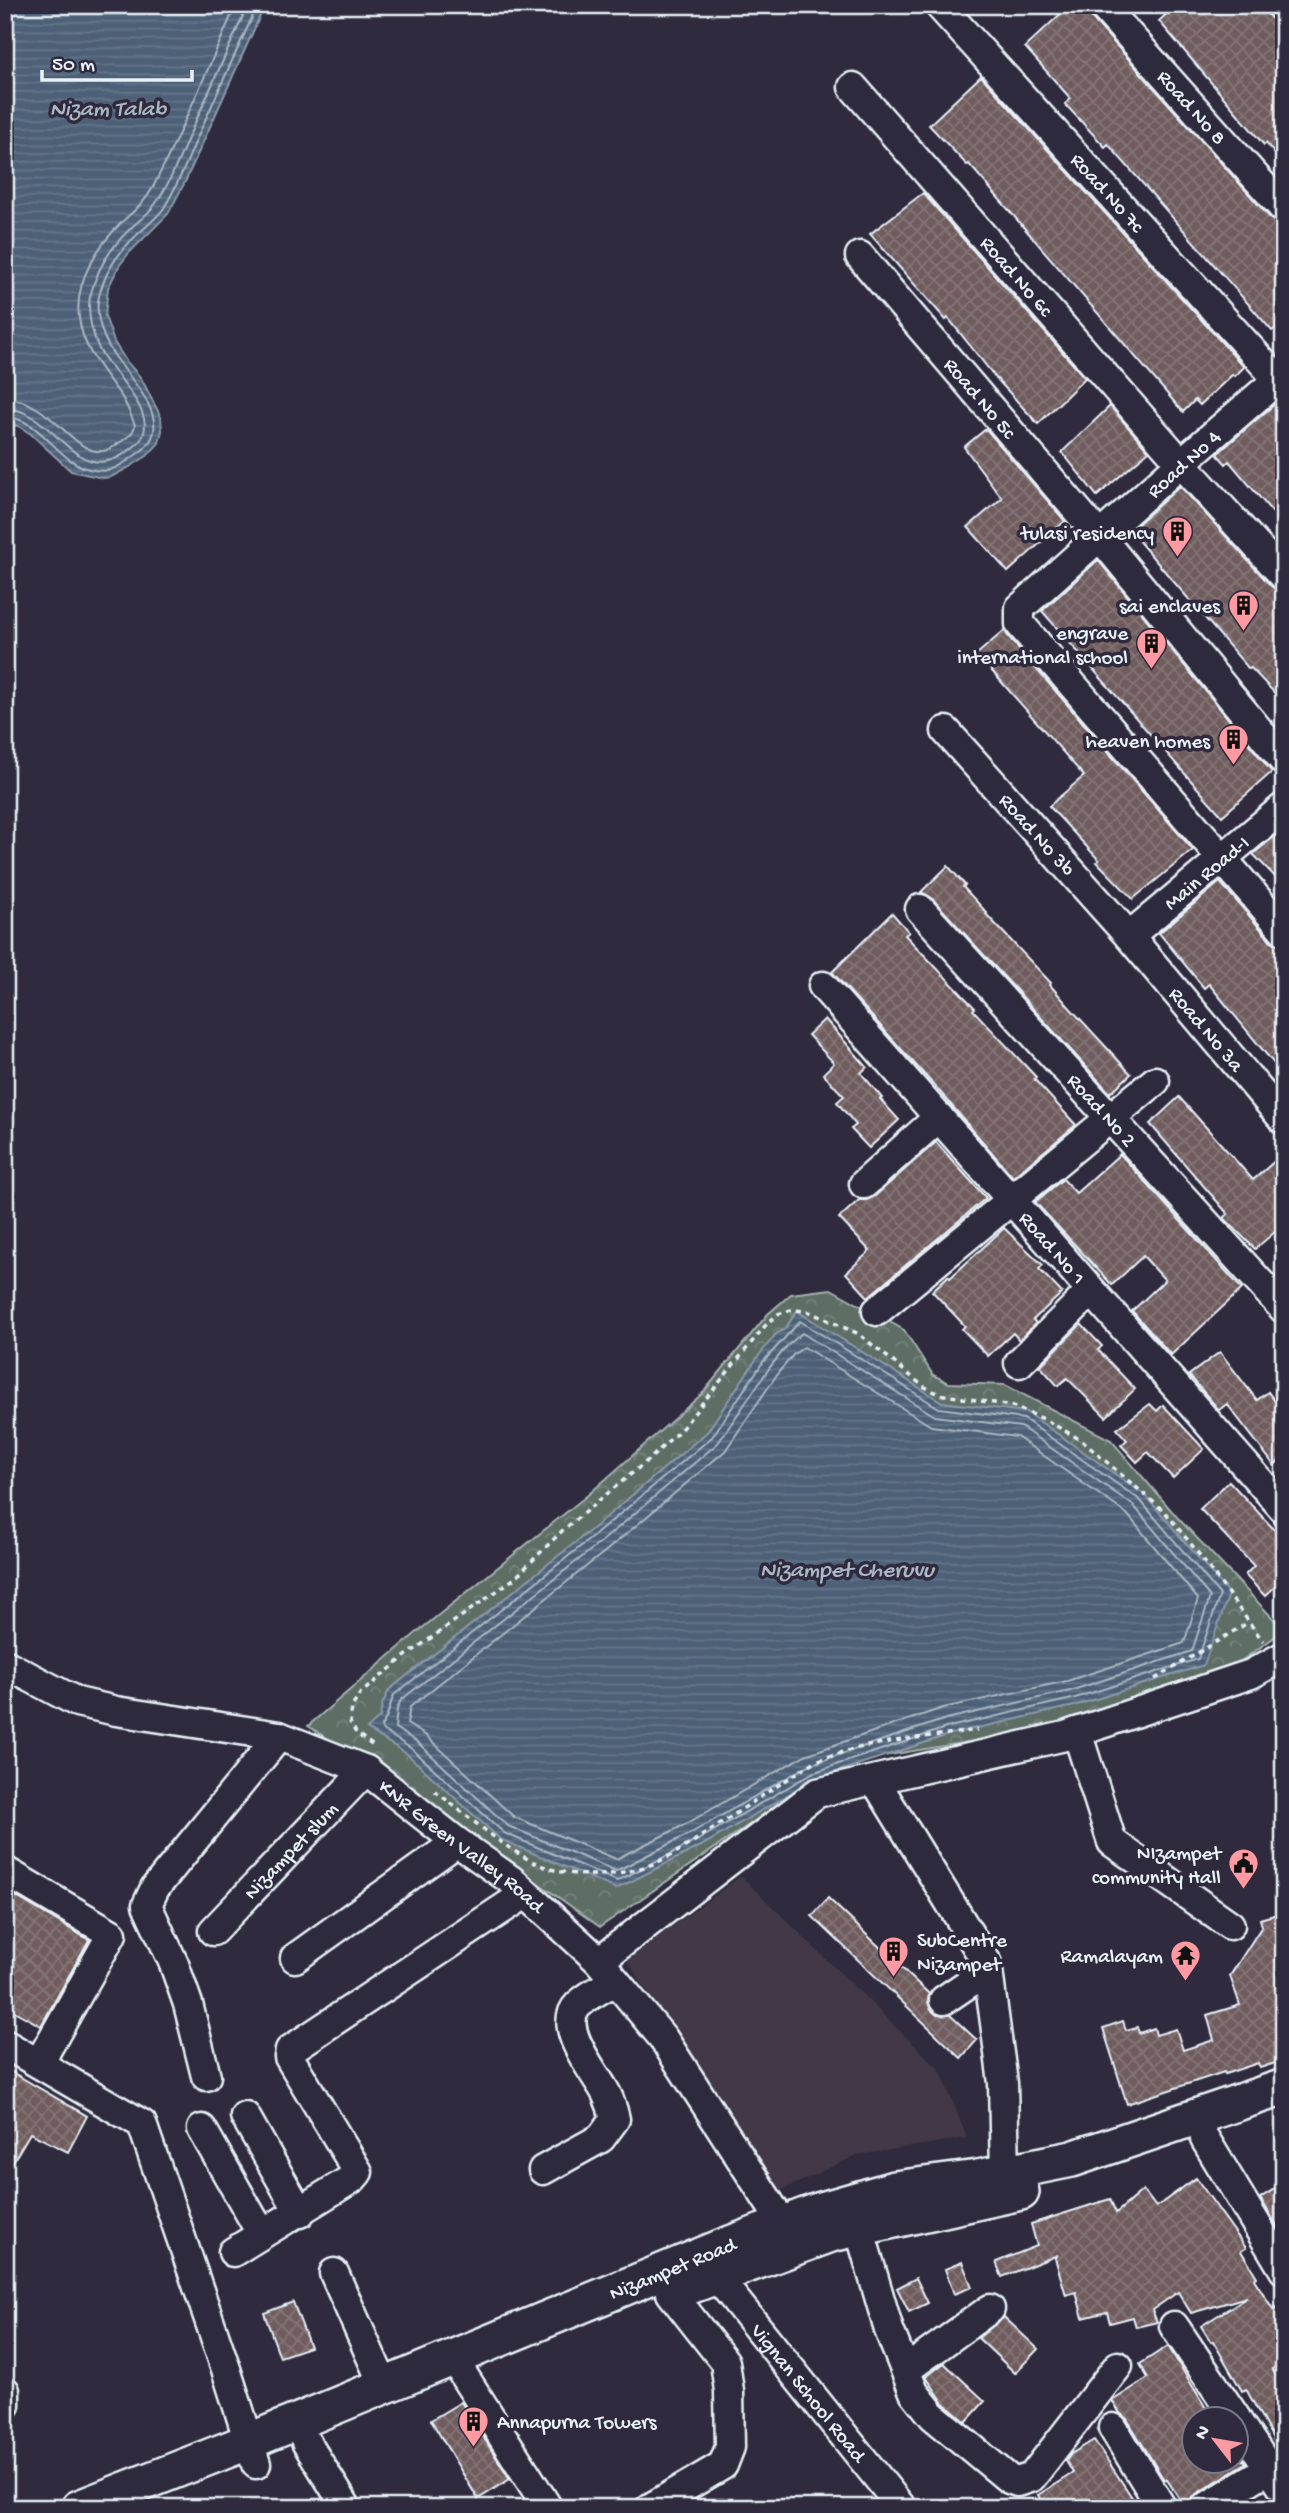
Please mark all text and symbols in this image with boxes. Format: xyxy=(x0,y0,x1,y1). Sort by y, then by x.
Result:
scale bar xyxy=(42,38,192,82)
text: 50 m xyxy=(52,54,95,79)
street label: Road No 8 xyxy=(1150,66,1230,151)
water label: Nizam Talab xyxy=(50,97,168,124)
street label: Road No 7c xyxy=(1063,149,1148,240)
street label: Road No 6c xyxy=(973,232,1057,324)
street label: Road No 5c xyxy=(937,354,1020,446)
street label: Road No 4 xyxy=(1143,426,1227,505)
building icon: tulasi residency xyxy=(1160,515,1194,559)
place label: tulasi residency xyxy=(1019,523,1154,548)
building icon: sai enclaves xyxy=(1226,588,1260,632)
place label: sai enclaves xyxy=(1119,596,1221,621)
place label: engrave international school xyxy=(957,623,1129,672)
building icon: engrave international school xyxy=(1134,627,1168,671)
building icon: heaven homes xyxy=(1216,723,1250,767)
place label: heaven homes xyxy=(1086,731,1211,756)
street label: Road No 3b xyxy=(992,790,1079,883)
street label: Main Road-I xyxy=(1160,832,1256,917)
street label: Road No 3a xyxy=(1162,983,1248,1079)
street label: Road No 2 xyxy=(1060,1070,1140,1154)
street label: Road No 1 xyxy=(1012,1208,1089,1291)
water label: Nizampet Cheruvu xyxy=(760,1558,936,1585)
street label: KNR Green Valley Road xyxy=(372,1776,549,1921)
street label: Nizampet slum xyxy=(240,1798,345,1907)
place label: NIzampet community Hall xyxy=(1092,1843,1223,1892)
public building icon: NIzampet community Hall xyxy=(1227,1847,1261,1891)
place label: SubCentre Nizampet xyxy=(917,1930,1008,1979)
building icon: SubCentre Nizampet xyxy=(877,1934,911,1978)
temple icon: Ramalayam xyxy=(1169,1938,1203,1982)
place label: Ramalayam xyxy=(1061,1946,1163,1971)
street label: Nizampet Road xyxy=(606,2233,742,2308)
street label: Vignan School Road xyxy=(743,2319,871,2470)
building icon: Annapurna Towers xyxy=(457,2404,491,2448)
north arrow xyxy=(1180,2404,1250,2474)
place label: Annapurna Towers xyxy=(497,2412,658,2437)
text: N xyxy=(1190,2422,1216,2444)

